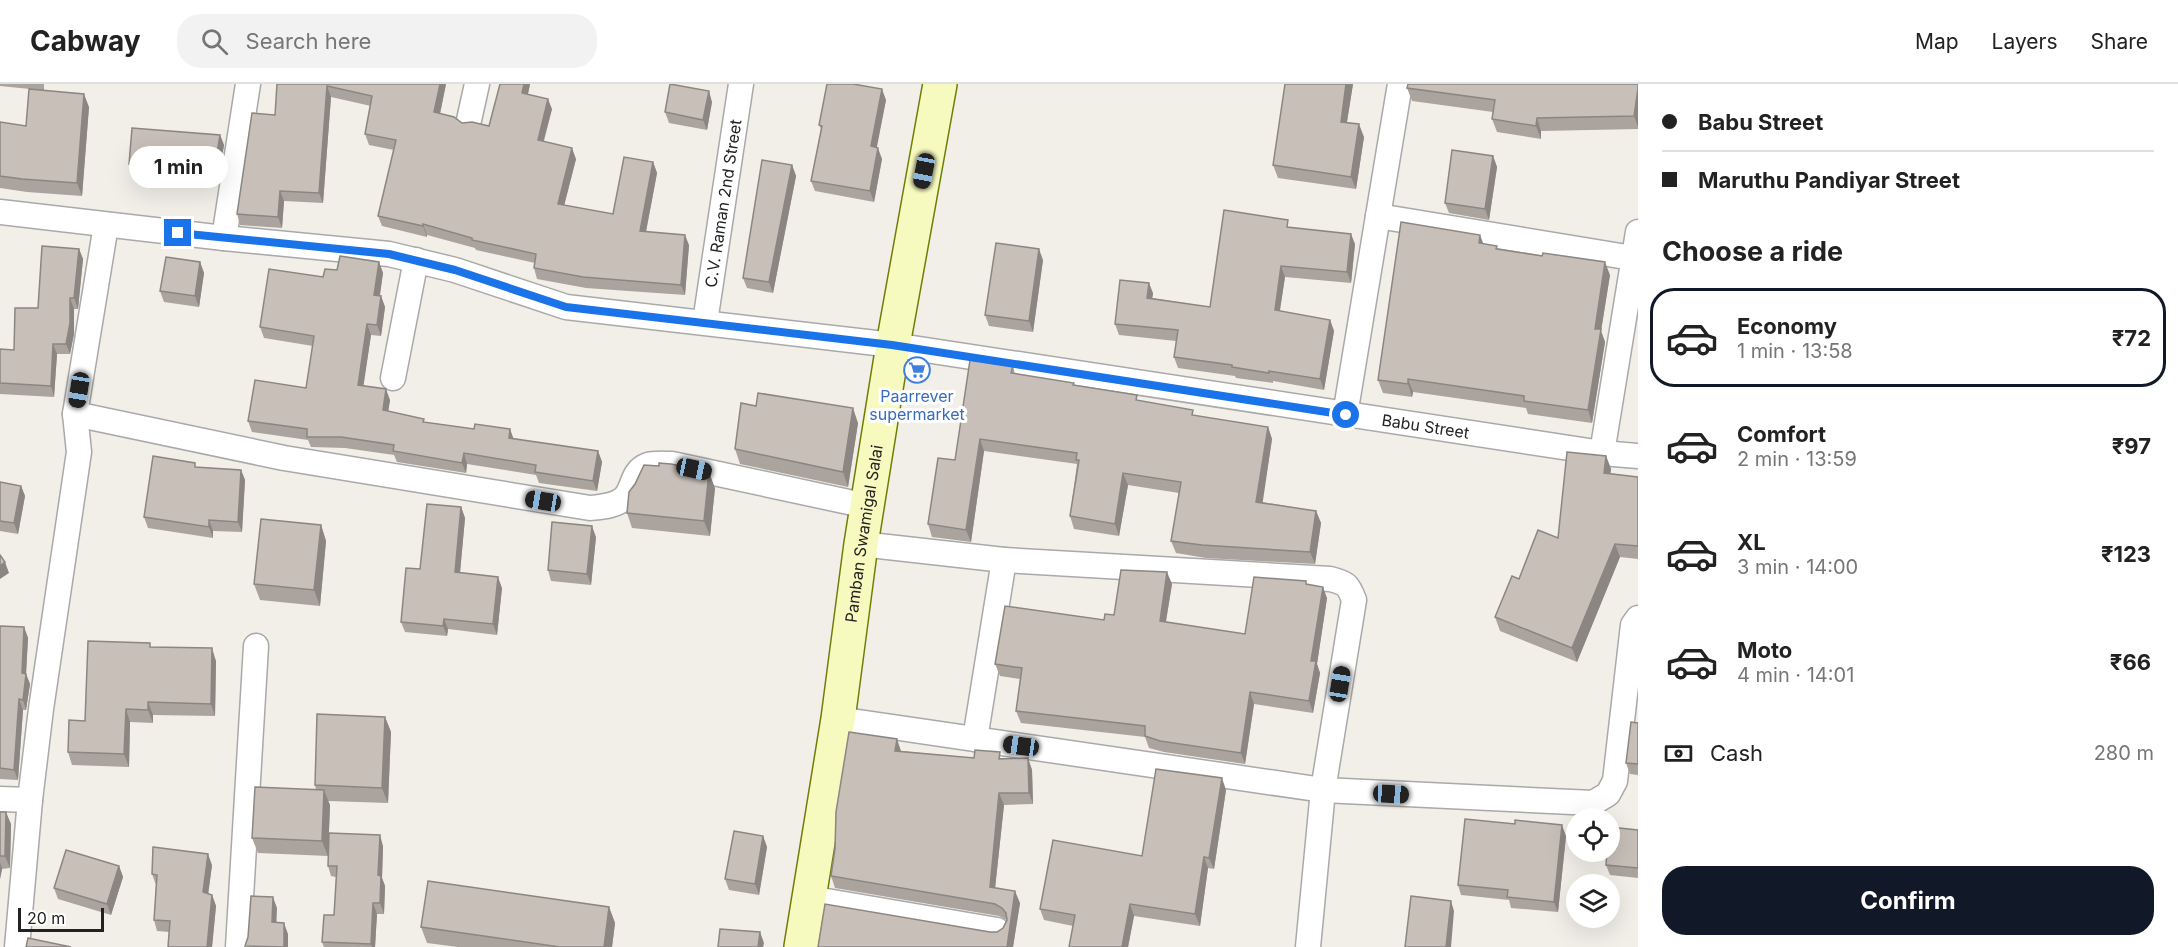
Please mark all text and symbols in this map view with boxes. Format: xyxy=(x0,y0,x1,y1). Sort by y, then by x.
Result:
search box xyxy=(177,14,597,68)
text: Cabway xyxy=(30,24,141,58)
icon: search xyxy=(198,25,231,58)
text: Search here xyxy=(246,28,371,54)
text: Map xyxy=(1915,29,1959,54)
text: Layers xyxy=(1992,29,2058,54)
text: Share xyxy=(2091,29,2148,54)
text: Babu Street xyxy=(1698,109,1823,135)
street label: C.V. Raman 2nd Street xyxy=(700,118,746,289)
callout: 1 min xyxy=(128,146,228,188)
car xyxy=(912,152,936,190)
text: 1 min xyxy=(154,155,203,179)
text: Maruthu Pandiyar Street xyxy=(1698,167,1960,193)
route end xyxy=(164,219,191,246)
text: Choose a ride xyxy=(1662,235,1843,268)
icon: car xyxy=(1665,311,1719,365)
text: Economy xyxy=(1737,313,1837,339)
text: ₹72 xyxy=(2112,325,2151,351)
text: 1 min · 13:58 xyxy=(1737,339,1853,363)
supermarket icon: Paarrever supermarket xyxy=(902,355,932,385)
car xyxy=(67,371,91,409)
place label: Paarrever supermarket xyxy=(869,386,965,424)
route start xyxy=(1332,401,1359,428)
street label: Babu Street xyxy=(1380,410,1471,443)
icon: car xyxy=(1665,419,1719,473)
text: Comfort xyxy=(1737,421,1826,447)
text: ₹97 xyxy=(2112,433,2151,459)
street label: Pamban Swamigal Salai xyxy=(841,443,887,624)
text: 2 min · 13:59 xyxy=(1737,447,1857,471)
car xyxy=(675,456,713,482)
car xyxy=(524,489,562,513)
icon: car xyxy=(1665,527,1719,581)
text: XL xyxy=(1737,529,1766,555)
text: ₹123 xyxy=(2101,541,2151,567)
text: 3 min · 14:00 xyxy=(1737,555,1858,579)
icon: car xyxy=(1665,635,1719,689)
text: Moto xyxy=(1737,637,1792,663)
text: ₹66 xyxy=(2110,649,2151,675)
text: 4 min · 14:01 xyxy=(1737,663,1854,687)
car xyxy=(1328,665,1352,703)
car xyxy=(1002,735,1040,757)
icon: cash xyxy=(1662,737,1695,770)
text: Cash xyxy=(1710,740,1763,766)
text: 280 m xyxy=(2094,741,2154,765)
car xyxy=(1373,784,1409,804)
map controls xyxy=(1566,808,1620,928)
button: locate xyxy=(1566,808,1620,862)
button: Confirm xyxy=(1662,866,2154,935)
button: layers xyxy=(1566,874,1620,928)
scale bar xyxy=(18,905,104,932)
text: 20 m xyxy=(27,908,65,928)

